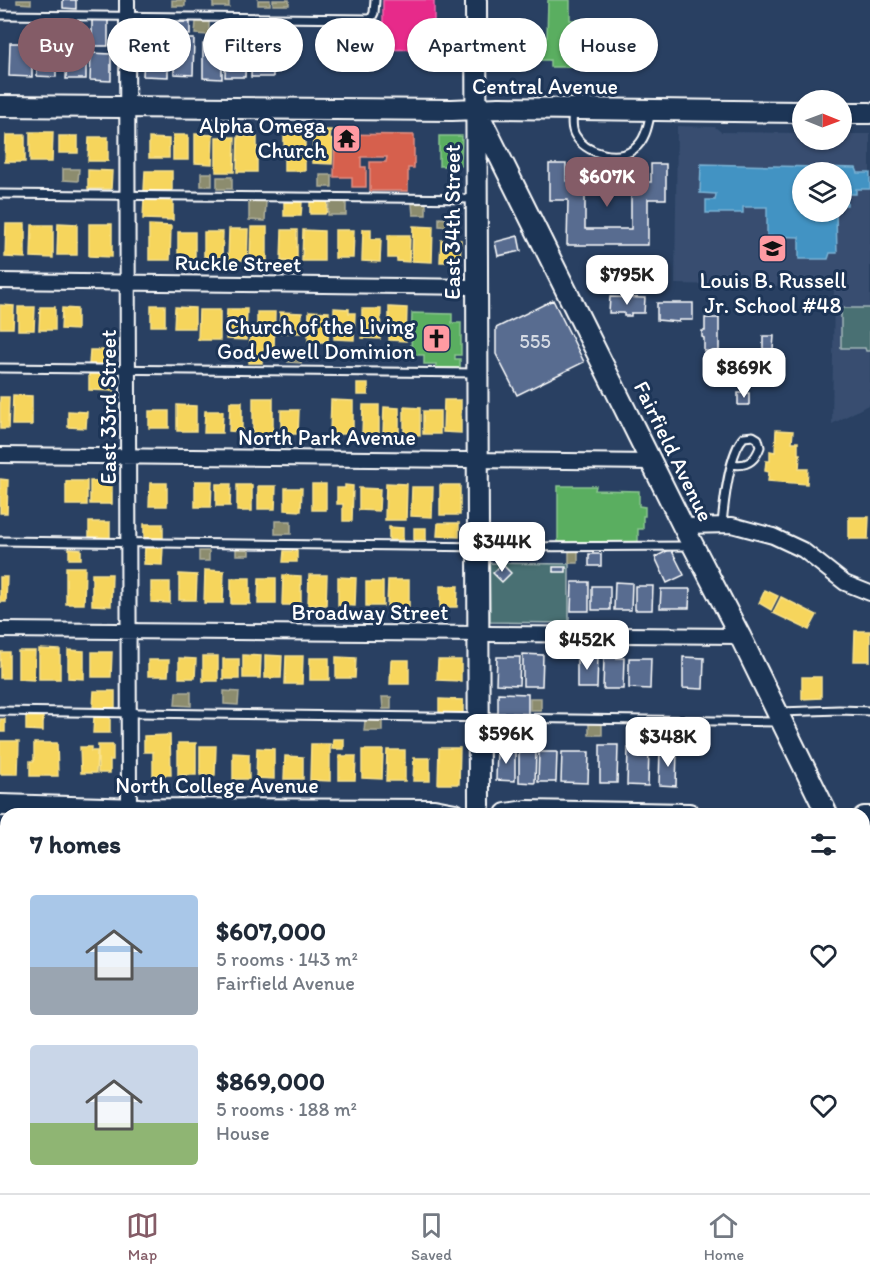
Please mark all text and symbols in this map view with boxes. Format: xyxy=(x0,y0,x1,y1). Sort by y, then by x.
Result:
chip: Buy xyxy=(18,18,95,72)
chip: Rent xyxy=(107,18,191,72)
chip: Filters xyxy=(203,18,303,72)
chip: New xyxy=(315,18,395,72)
chip: Apartment xyxy=(407,18,547,72)
chip: House xyxy=(559,18,658,72)
street label: Central Avenue xyxy=(472,73,618,100)
north arrow xyxy=(792,90,852,150)
map controls xyxy=(792,90,852,222)
place label: Alpha Omega Church xyxy=(199,112,327,164)
temple icon: Alpha Omega Church xyxy=(331,122,363,154)
street label: East 34th Street xyxy=(439,144,466,300)
pin: $607K xyxy=(565,157,649,208)
button: layers xyxy=(792,162,852,222)
text: $607K xyxy=(579,164,635,188)
school or university icon: Louis B. Russell Jr. School #48 xyxy=(757,232,789,264)
street label: Ruckle Street xyxy=(174,249,302,278)
pin: $795K xyxy=(585,255,669,306)
text: $795K xyxy=(600,262,654,286)
place label: Louis B. Russell Jr. School #48 xyxy=(699,267,847,319)
place label: Church of the Living God Jewell Dominion xyxy=(217,313,416,365)
church icon: Church of the Living God Jewell Dominion xyxy=(420,323,452,355)
house number: 555 xyxy=(519,329,551,353)
street label: East 33rd Street xyxy=(95,330,122,484)
pin: $869K xyxy=(702,348,786,399)
text: $869K xyxy=(717,355,771,379)
street label: Fairfield Avenue xyxy=(628,377,719,526)
street label: North Park Avenue xyxy=(238,424,416,451)
pin: $344K xyxy=(460,522,544,573)
text: $344K xyxy=(473,529,531,553)
street label: Broadway Street xyxy=(291,599,449,626)
pin: $452K xyxy=(545,620,629,671)
text: $452K xyxy=(559,627,615,651)
pin: $596K xyxy=(464,714,548,765)
pin: $348K xyxy=(626,717,710,768)
text: $596K xyxy=(479,721,533,745)
text: $348K xyxy=(640,724,696,748)
street label: North College Avenue xyxy=(115,772,319,799)
text: 7 homes xyxy=(30,828,121,860)
icon: filters xyxy=(807,828,840,861)
text: $607,000 xyxy=(216,915,326,947)
icon: home xyxy=(78,919,150,991)
icon: heart xyxy=(807,939,840,972)
text: 5 rooms · 143 m² xyxy=(216,947,358,971)
text: Fairfield Avenue xyxy=(216,971,355,995)
text: $869,000 xyxy=(216,1065,325,1097)
icon: home xyxy=(78,1069,150,1141)
icon: heart xyxy=(807,1089,840,1122)
text: 5 rooms · 188 m² xyxy=(216,1097,357,1121)
text: House xyxy=(216,1121,270,1145)
tab: Map xyxy=(126,1209,159,1264)
tab: Saved xyxy=(411,1209,452,1264)
tab: Home xyxy=(704,1209,744,1264)

